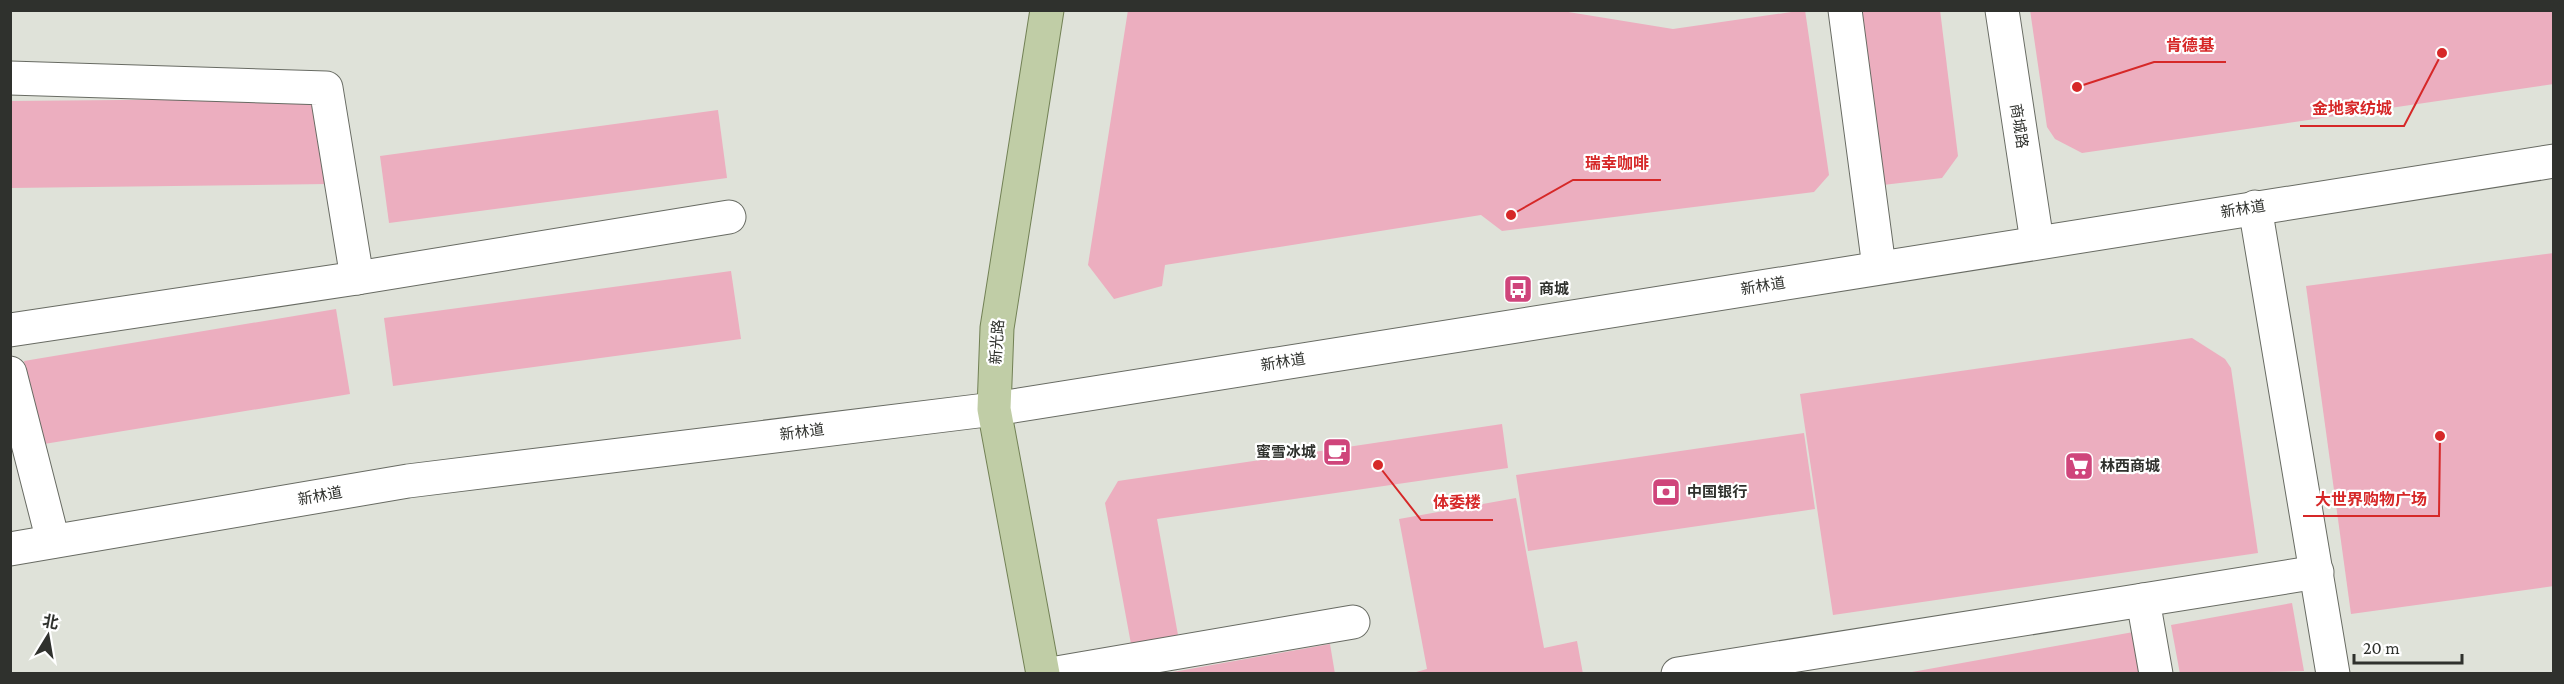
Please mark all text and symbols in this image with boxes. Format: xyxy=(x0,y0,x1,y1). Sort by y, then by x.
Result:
callout: 肯德基 xyxy=(2154,28,2226,62)
text: 肯德基 xyxy=(2166,36,2215,54)
callout: 金地家纺城 xyxy=(2300,92,2404,126)
text: 金地家纺城 xyxy=(2312,99,2392,117)
street label: 商城路 xyxy=(2008,103,2030,149)
callout: 瑞幸咖啡 xyxy=(1573,146,1661,180)
text: 瑞幸咖啡 xyxy=(1585,155,1649,172)
street label: 新林道 xyxy=(2220,198,2266,220)
bus stop icon: 商城 xyxy=(1502,273,1534,305)
street label: 新林道 xyxy=(1740,275,1786,297)
place label: 商城 xyxy=(1539,280,1569,297)
street label: 新光路 xyxy=(987,319,1007,365)
street label: 新林道 xyxy=(1260,351,1306,373)
street label: 新林道 xyxy=(779,421,825,443)
cafe icon: 蜜雪冰城 xyxy=(1321,436,1353,468)
place label: 蜜雪冰城 xyxy=(1256,443,1316,460)
supermarket icon: 林西商城 xyxy=(2063,450,2095,482)
place label: 林西商城 xyxy=(2100,457,2160,474)
bank icon: 中国银行 xyxy=(1650,476,1682,508)
callout: 大世界购物广场 xyxy=(2303,482,2439,516)
street label: 新林道 xyxy=(296,484,344,508)
place label: 中国银行 xyxy=(1687,484,1747,500)
callout: 体委楼 xyxy=(1421,486,1493,520)
text: 大世界购物广场 xyxy=(2315,491,2427,508)
text: 体委楼 xyxy=(1433,494,1481,511)
north arrow xyxy=(18,606,78,666)
text: 北 xyxy=(41,612,60,632)
scale bar xyxy=(2354,627,2462,665)
text: 20 m xyxy=(2363,638,2400,658)

